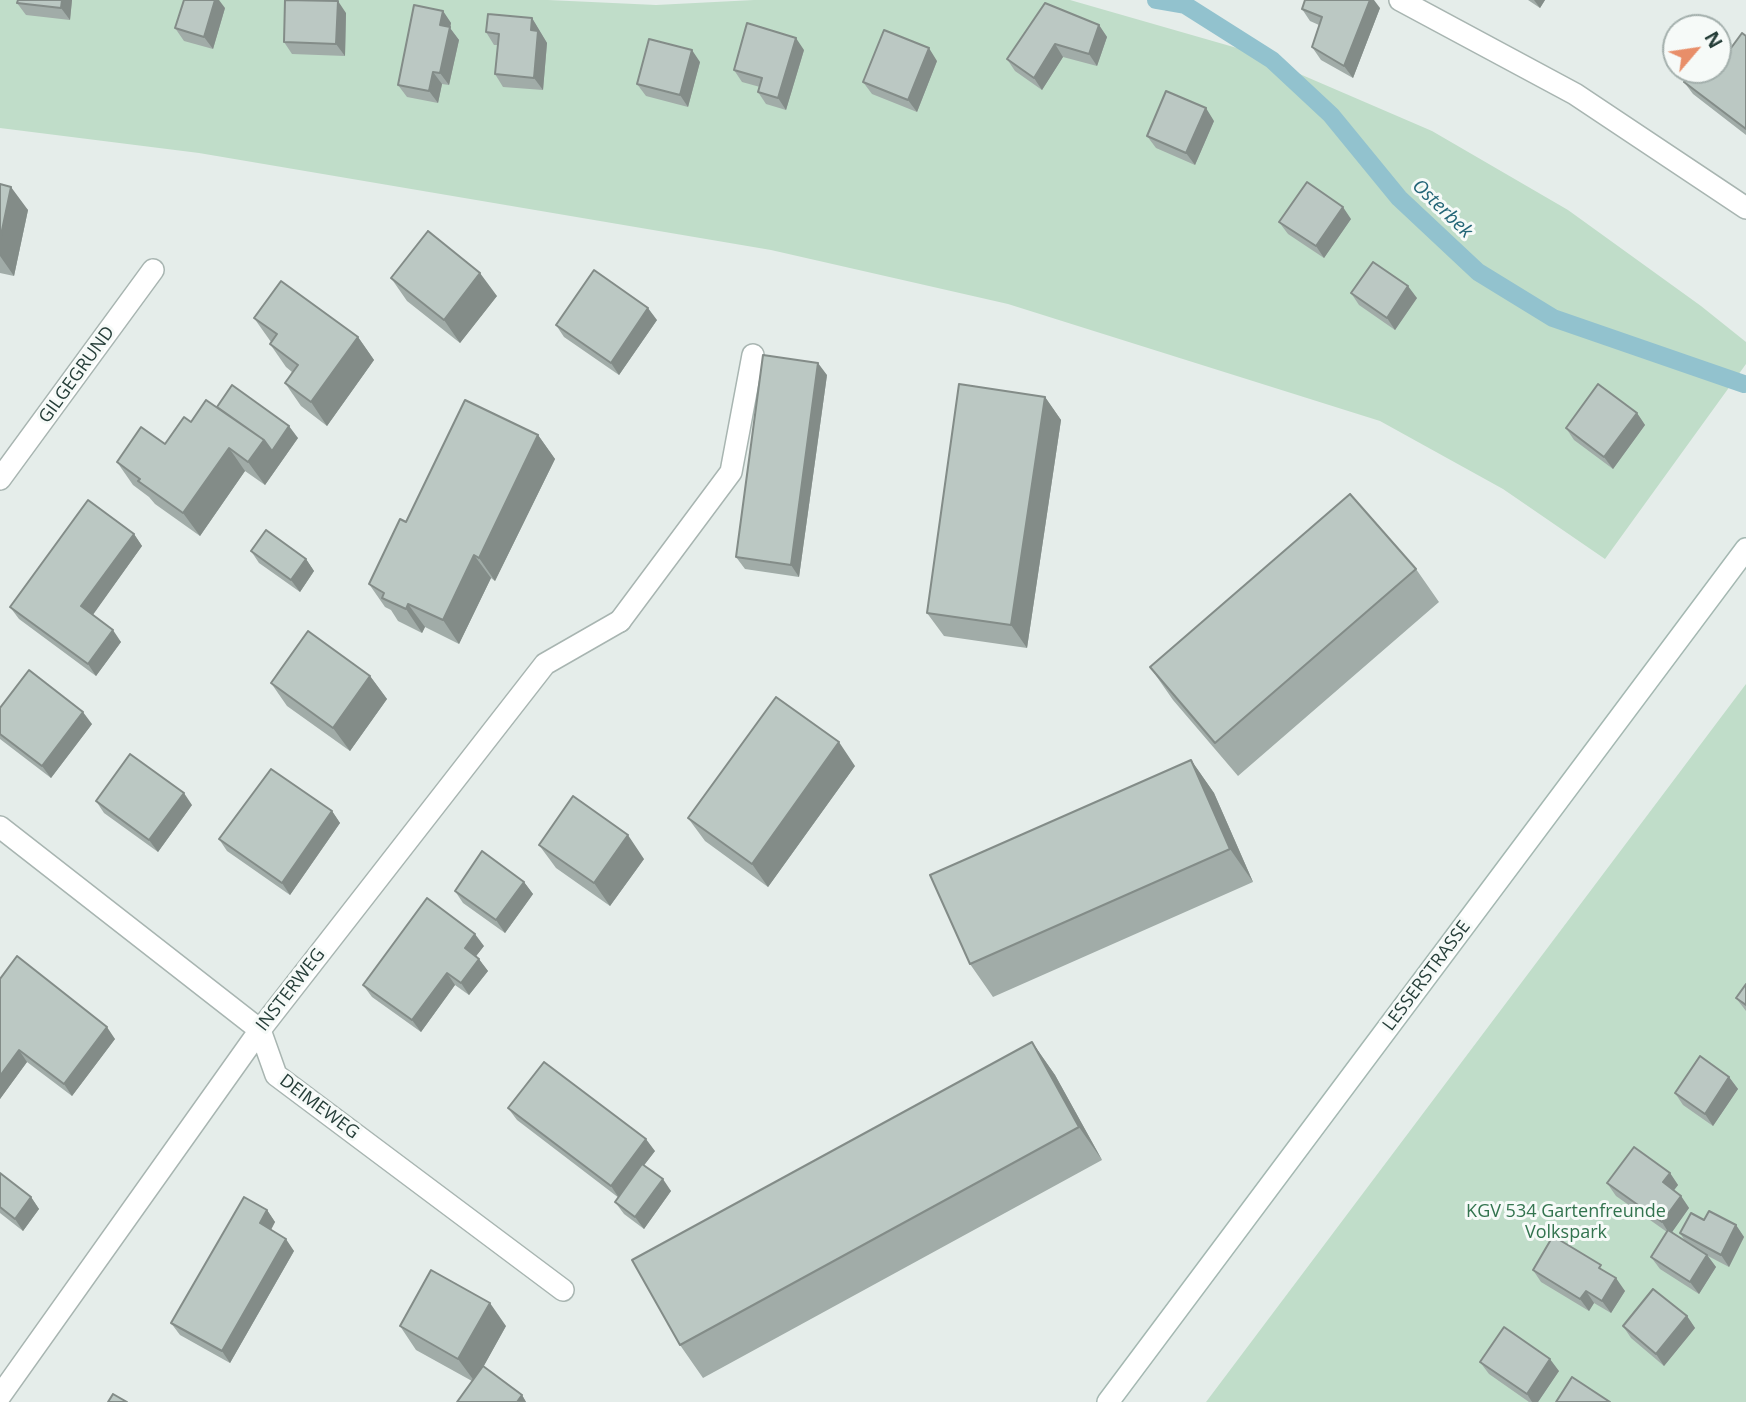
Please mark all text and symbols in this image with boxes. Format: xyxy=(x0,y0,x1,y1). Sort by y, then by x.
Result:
north arrow xyxy=(1662,14,1732,84)
text: N xyxy=(1698,27,1729,53)
water label: Osterbek xyxy=(1407,175,1477,243)
street label: GILGEGRUND xyxy=(35,322,119,428)
street label: LESSERSTRASSE xyxy=(1379,917,1475,1035)
street label: INSTERWEG xyxy=(252,944,330,1036)
street label: DEIMEWEG xyxy=(275,1070,363,1144)
park label: KGV 534 Gartenfreunde Volkspark xyxy=(1466,1201,1666,1244)

